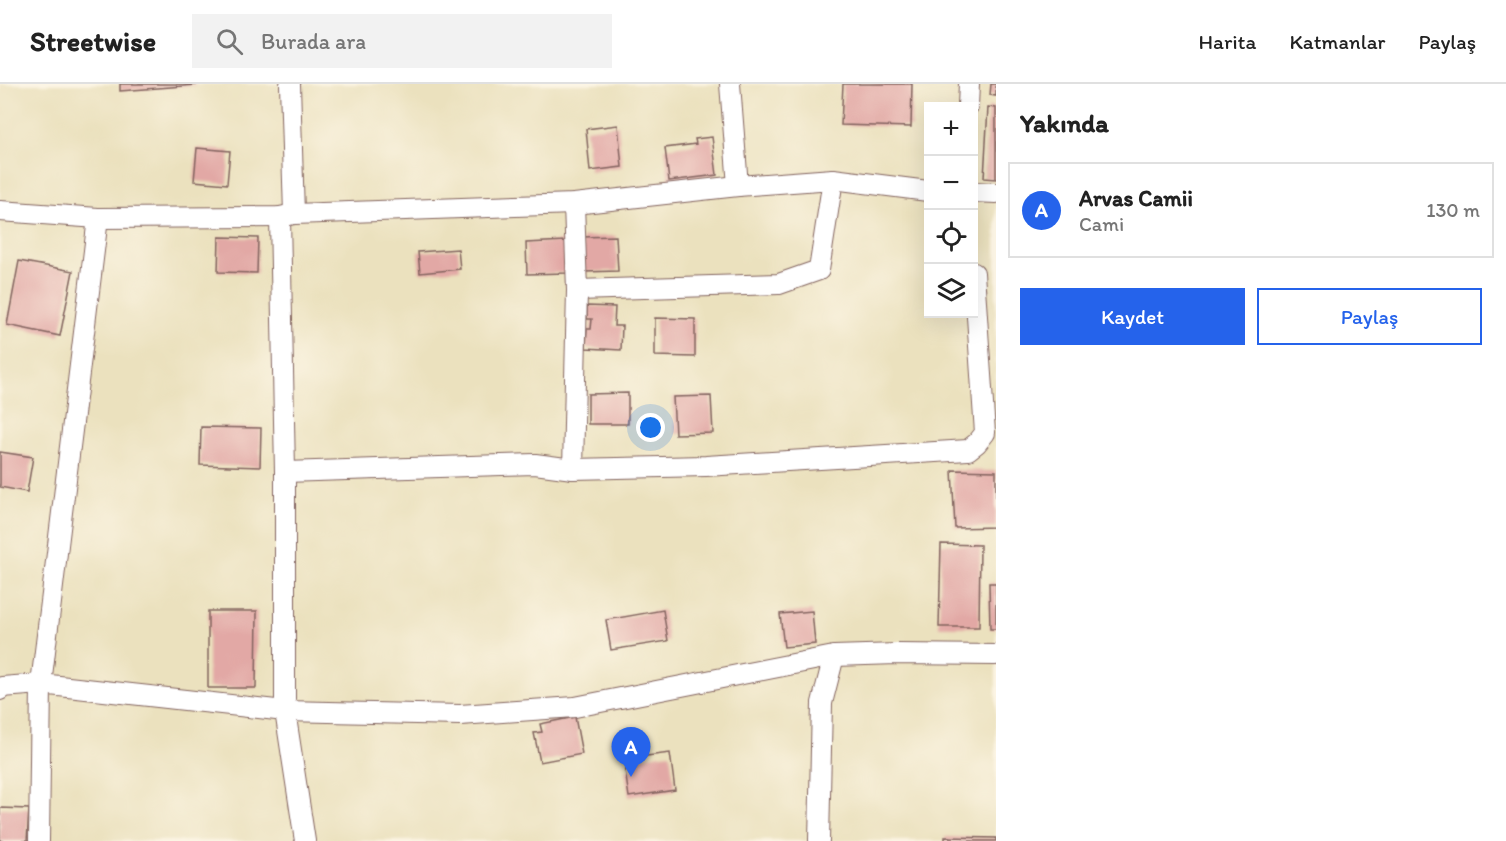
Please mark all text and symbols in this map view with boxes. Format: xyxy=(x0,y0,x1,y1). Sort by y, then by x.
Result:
search box xyxy=(192,14,612,68)
text: Streetwise xyxy=(30,24,156,58)
icon: search xyxy=(213,25,246,58)
text: Burada ara xyxy=(261,28,366,55)
text: Harita xyxy=(1198,29,1256,54)
text: Katmanlar xyxy=(1289,29,1385,54)
text: Paylaş xyxy=(1418,29,1476,54)
map controls xyxy=(924,102,978,318)
button: + xyxy=(924,102,978,156)
text: Yakında xyxy=(1020,107,1109,139)
button: − xyxy=(924,156,978,210)
text: Arvas Camii xyxy=(1079,185,1193,212)
text: A xyxy=(1035,198,1048,222)
text: 130 m xyxy=(1426,198,1480,222)
button: locate xyxy=(924,210,978,264)
text: Cami xyxy=(1079,212,1124,236)
button: layers xyxy=(924,264,978,318)
button: Kaydet xyxy=(1020,288,1245,345)
button: Paylaş xyxy=(1257,288,1482,345)
your location xyxy=(636,413,665,442)
pin: A xyxy=(612,728,650,777)

